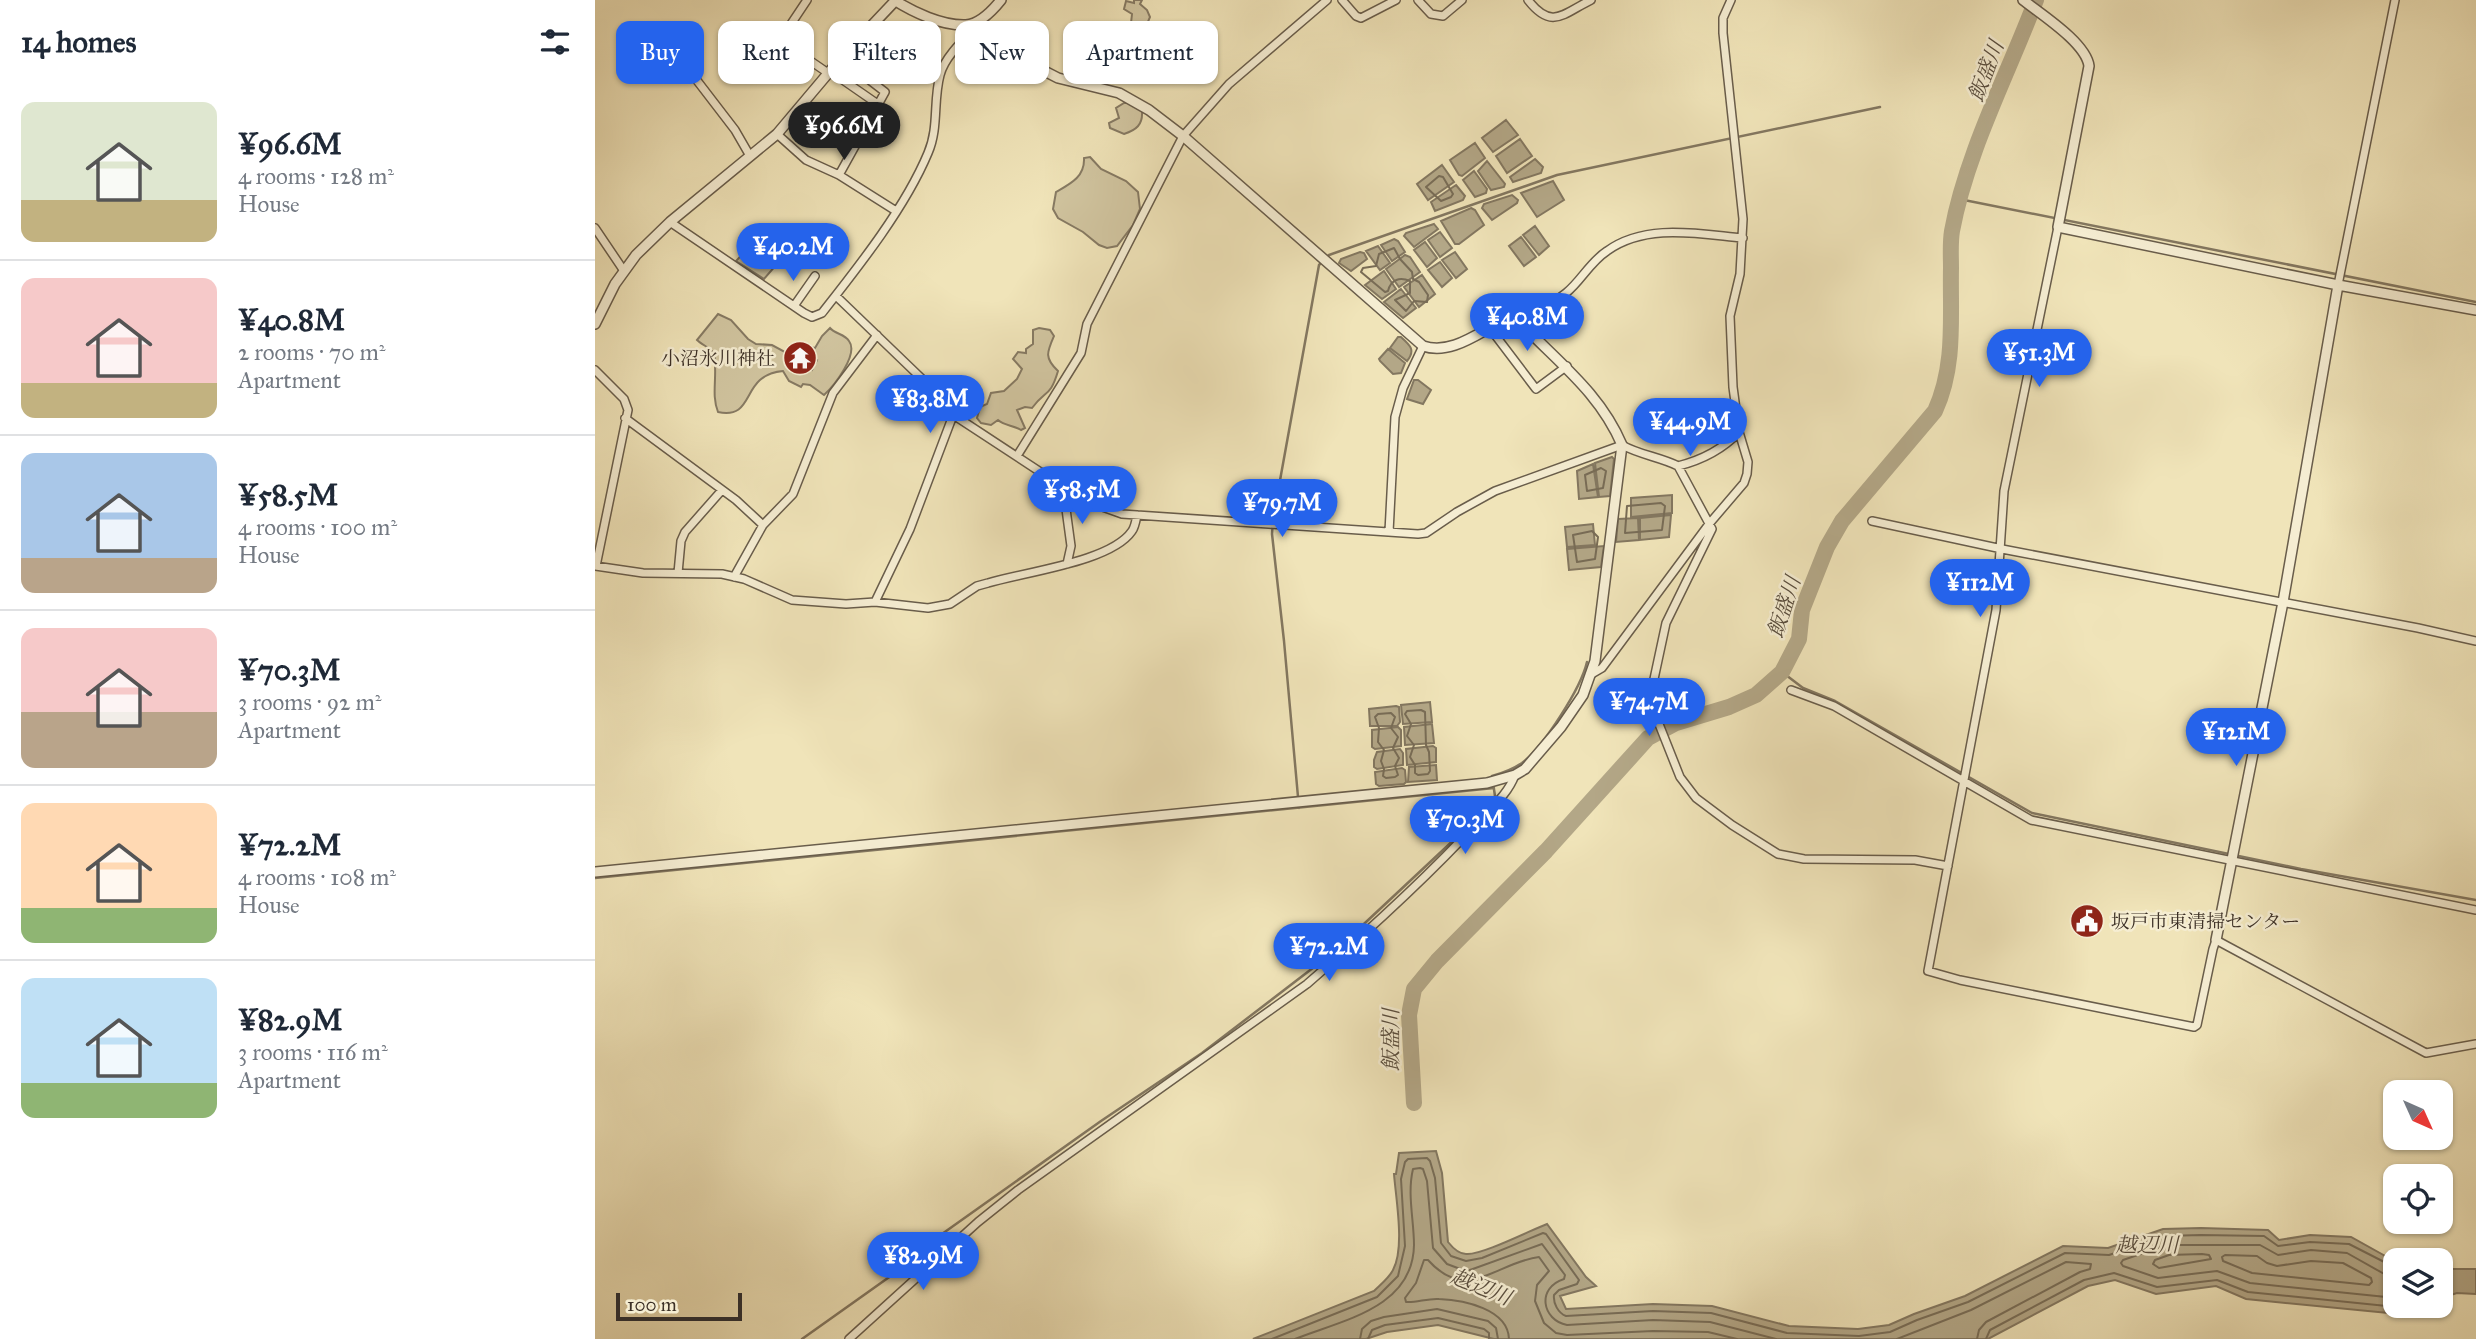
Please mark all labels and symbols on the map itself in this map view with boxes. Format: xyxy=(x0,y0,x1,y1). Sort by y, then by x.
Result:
water label: 飯盛川 xyxy=(1963,35,2010,105)
pin: ¥96.6M xyxy=(787,102,901,162)
pin: ¥40.2M xyxy=(736,224,850,283)
pin: ¥40.8M xyxy=(1470,294,1584,353)
pin: ¥51.3M xyxy=(1982,330,2096,389)
temple icon: 小沼氷川神社 xyxy=(781,339,819,377)
place label: 小沼氷川神社 xyxy=(661,347,775,370)
pin: ¥83.8M xyxy=(873,376,987,435)
pin: ¥44.9M xyxy=(1633,398,1747,458)
pin: ¥58.5M xyxy=(1025,466,1139,526)
pin: ¥79.7M xyxy=(1225,480,1339,539)
pin: ¥112M xyxy=(1931,560,2029,619)
water label: 飯盛川 xyxy=(1762,571,1807,641)
pin: ¥74.7M xyxy=(1592,678,1706,738)
pin: ¥121M xyxy=(2187,708,2285,768)
pin: ¥70.3M xyxy=(1408,796,1522,856)
public building icon: 坂戸市東清掃センター xyxy=(2068,902,2106,940)
place label: 坂戸市東清掃センター xyxy=(2111,910,2300,933)
pin: ¥72.2M xyxy=(1272,923,1386,983)
water label: 飯盛川 xyxy=(1378,1007,1404,1072)
north arrow xyxy=(2383,1080,2453,1150)
pin: ¥82.9M xyxy=(866,1232,980,1292)
water label: 越辺川 xyxy=(2116,1232,2180,1258)
water label: 越辺川 xyxy=(1447,1263,1517,1312)
scale bar xyxy=(616,1290,742,1322)

